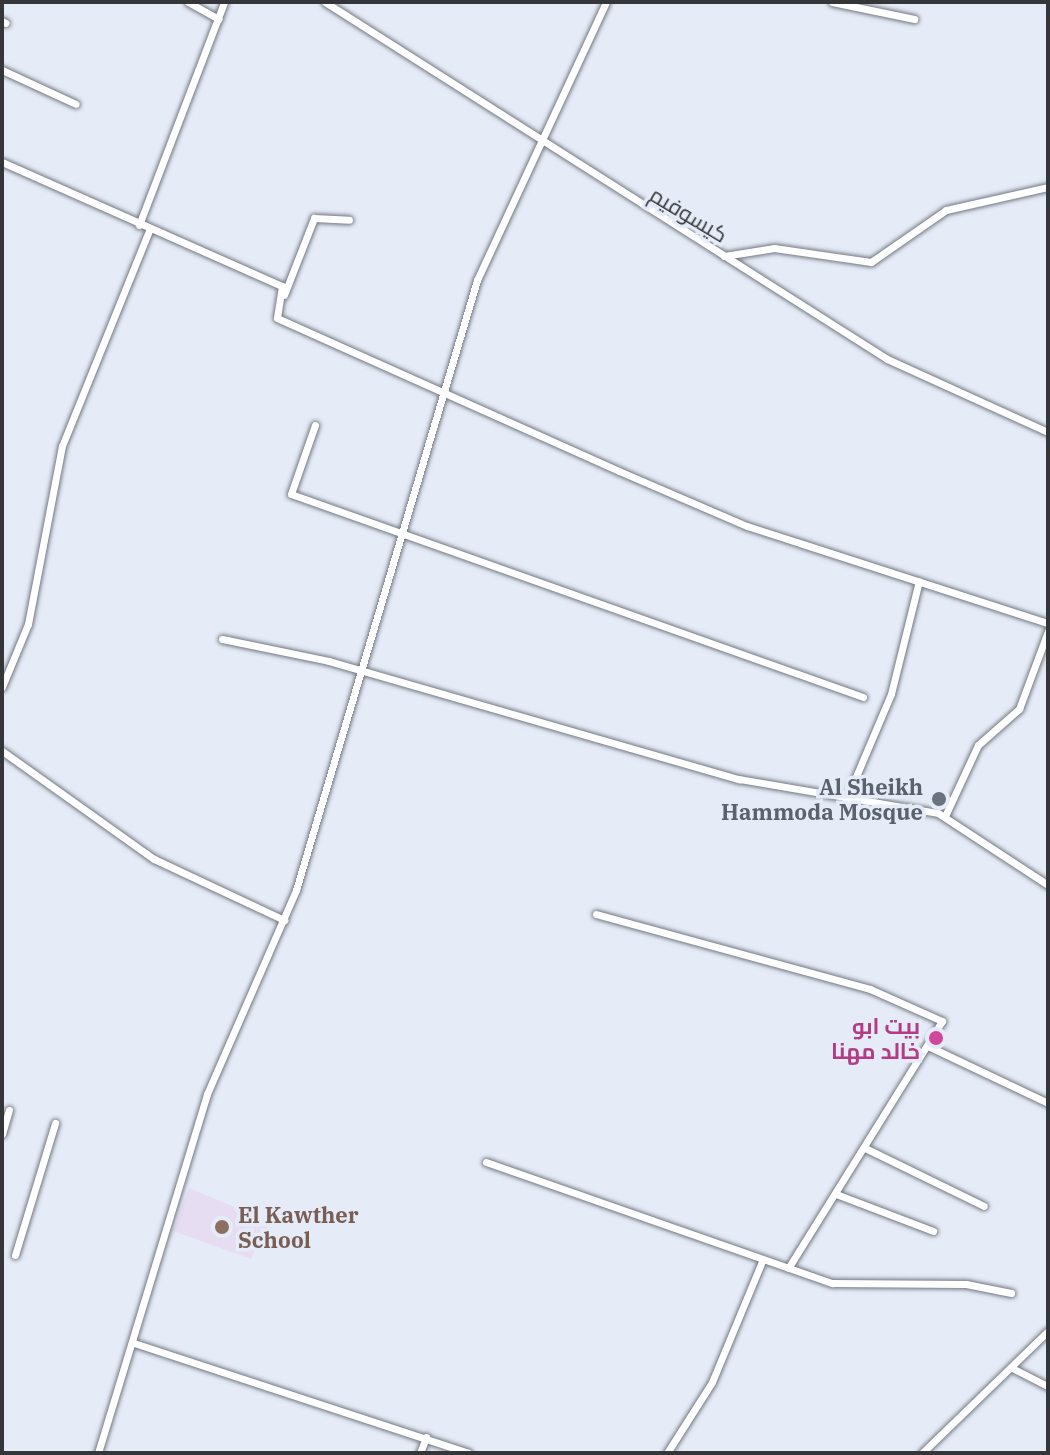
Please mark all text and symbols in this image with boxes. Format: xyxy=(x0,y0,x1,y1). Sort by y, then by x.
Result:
street label: كيسوفيم xyxy=(645,180,733,248)
place label: Al Sheikh Hammoda Mosque xyxy=(721,773,923,824)
marker: Al Sheikh Hammoda Mosque xyxy=(930,790,948,808)
place label: بيت ابو خالد مهنا xyxy=(831,1012,920,1064)
marker: بيت ابو خالد مهنا xyxy=(927,1029,945,1047)
place label: El Kawther School xyxy=(238,1201,359,1252)
marker: El Kawther School xyxy=(213,1218,231,1236)

